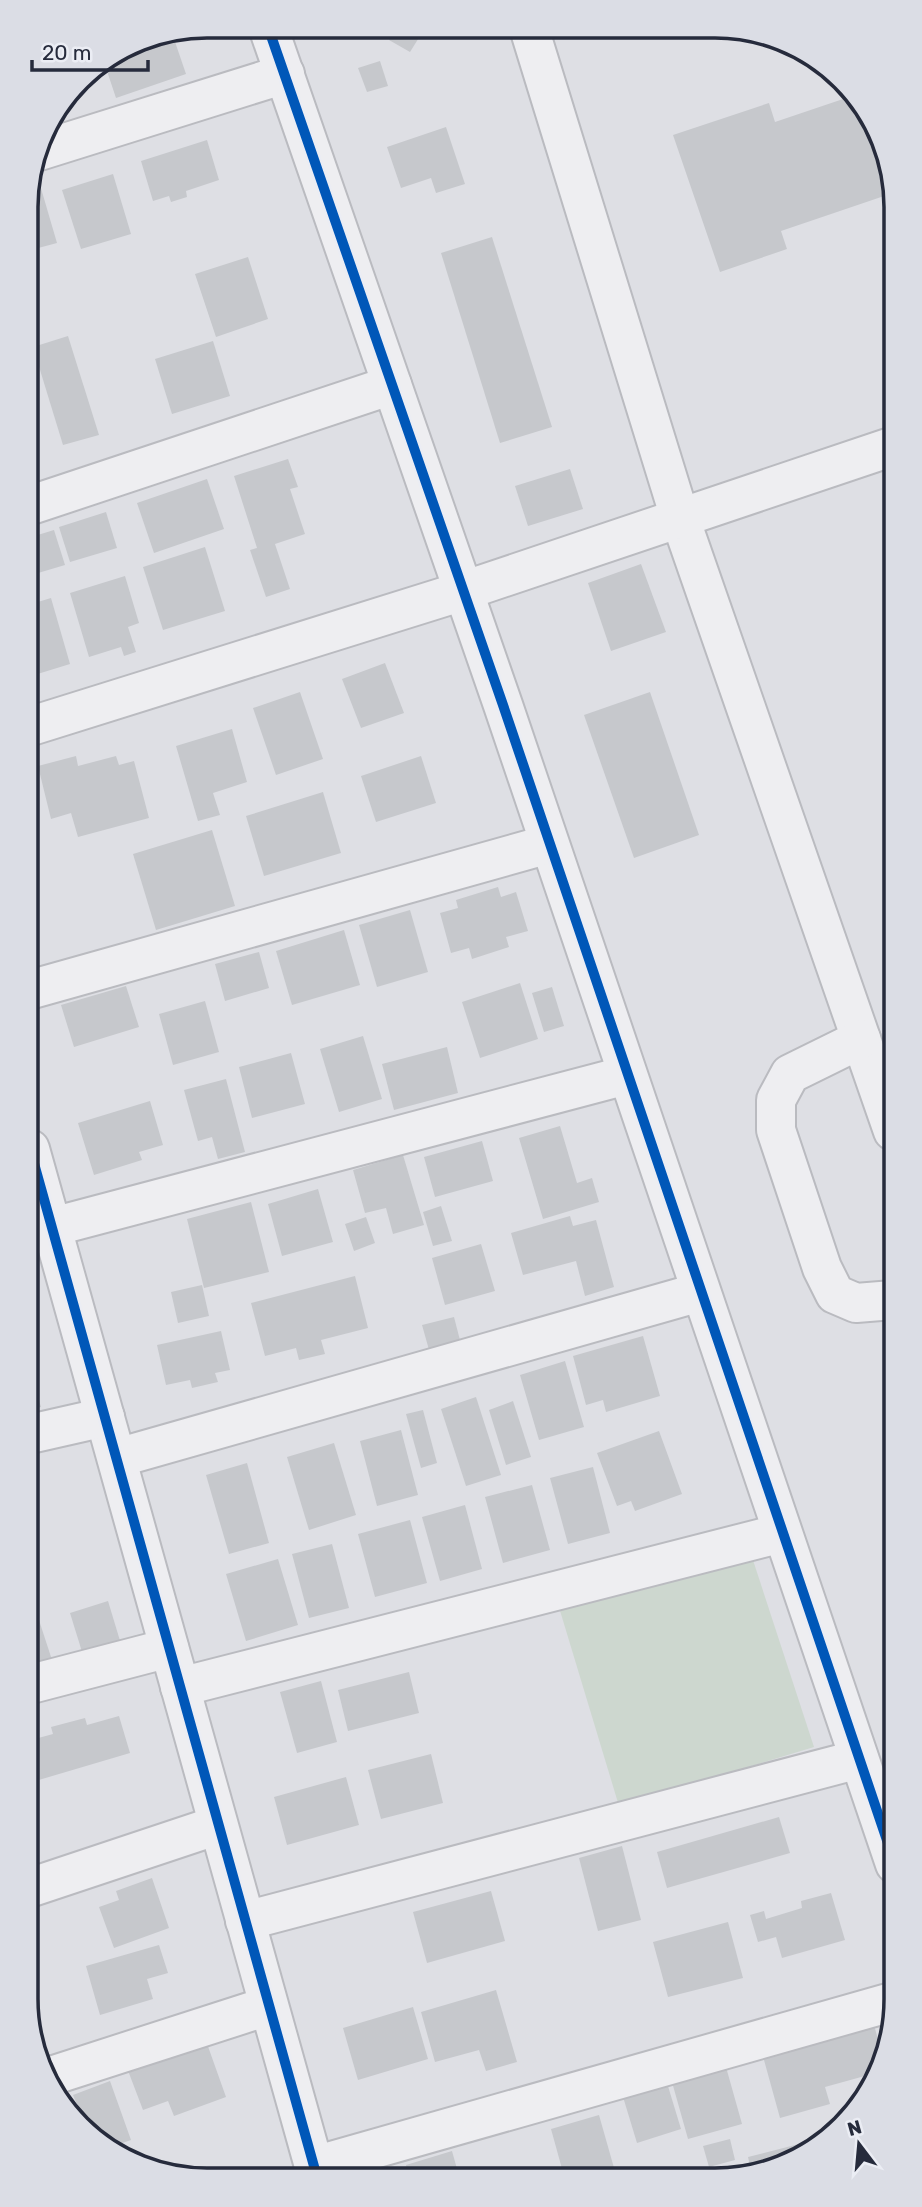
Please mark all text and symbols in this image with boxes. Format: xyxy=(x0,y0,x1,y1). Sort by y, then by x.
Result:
scale bar xyxy=(32,28,147,72)
text: 20 m xyxy=(42,40,91,65)
north arrow xyxy=(824,2109,894,2179)
text: N xyxy=(845,2115,864,2141)

